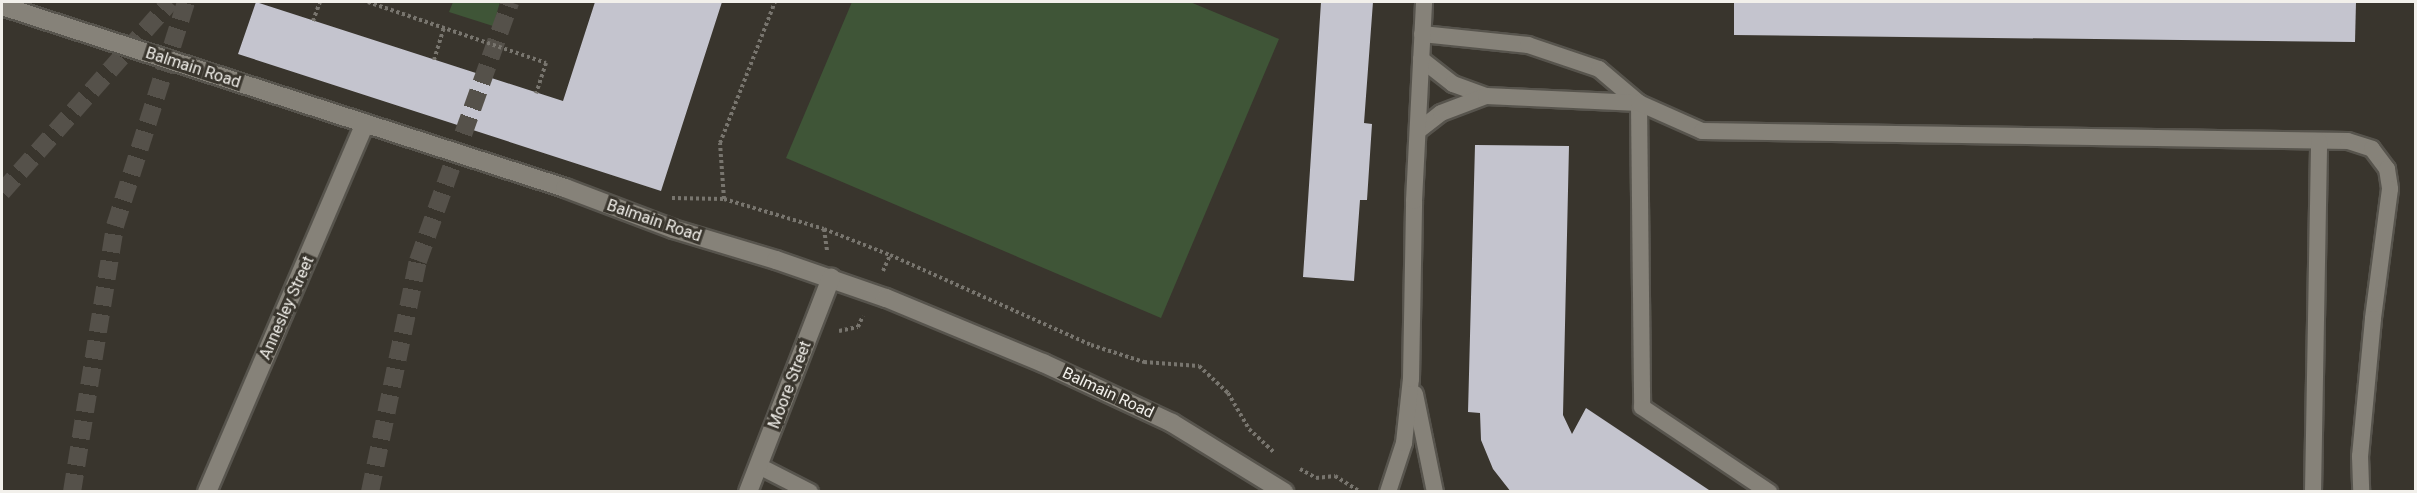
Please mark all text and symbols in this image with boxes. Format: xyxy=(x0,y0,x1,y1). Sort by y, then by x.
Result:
street label: Balmain Road xyxy=(143,44,243,92)
street label: Balmain Road xyxy=(604,196,704,246)
street label: Annesley Street xyxy=(256,253,318,363)
street label: Moore Street xyxy=(765,339,815,431)
street label: Balmain Road xyxy=(1059,363,1157,423)

